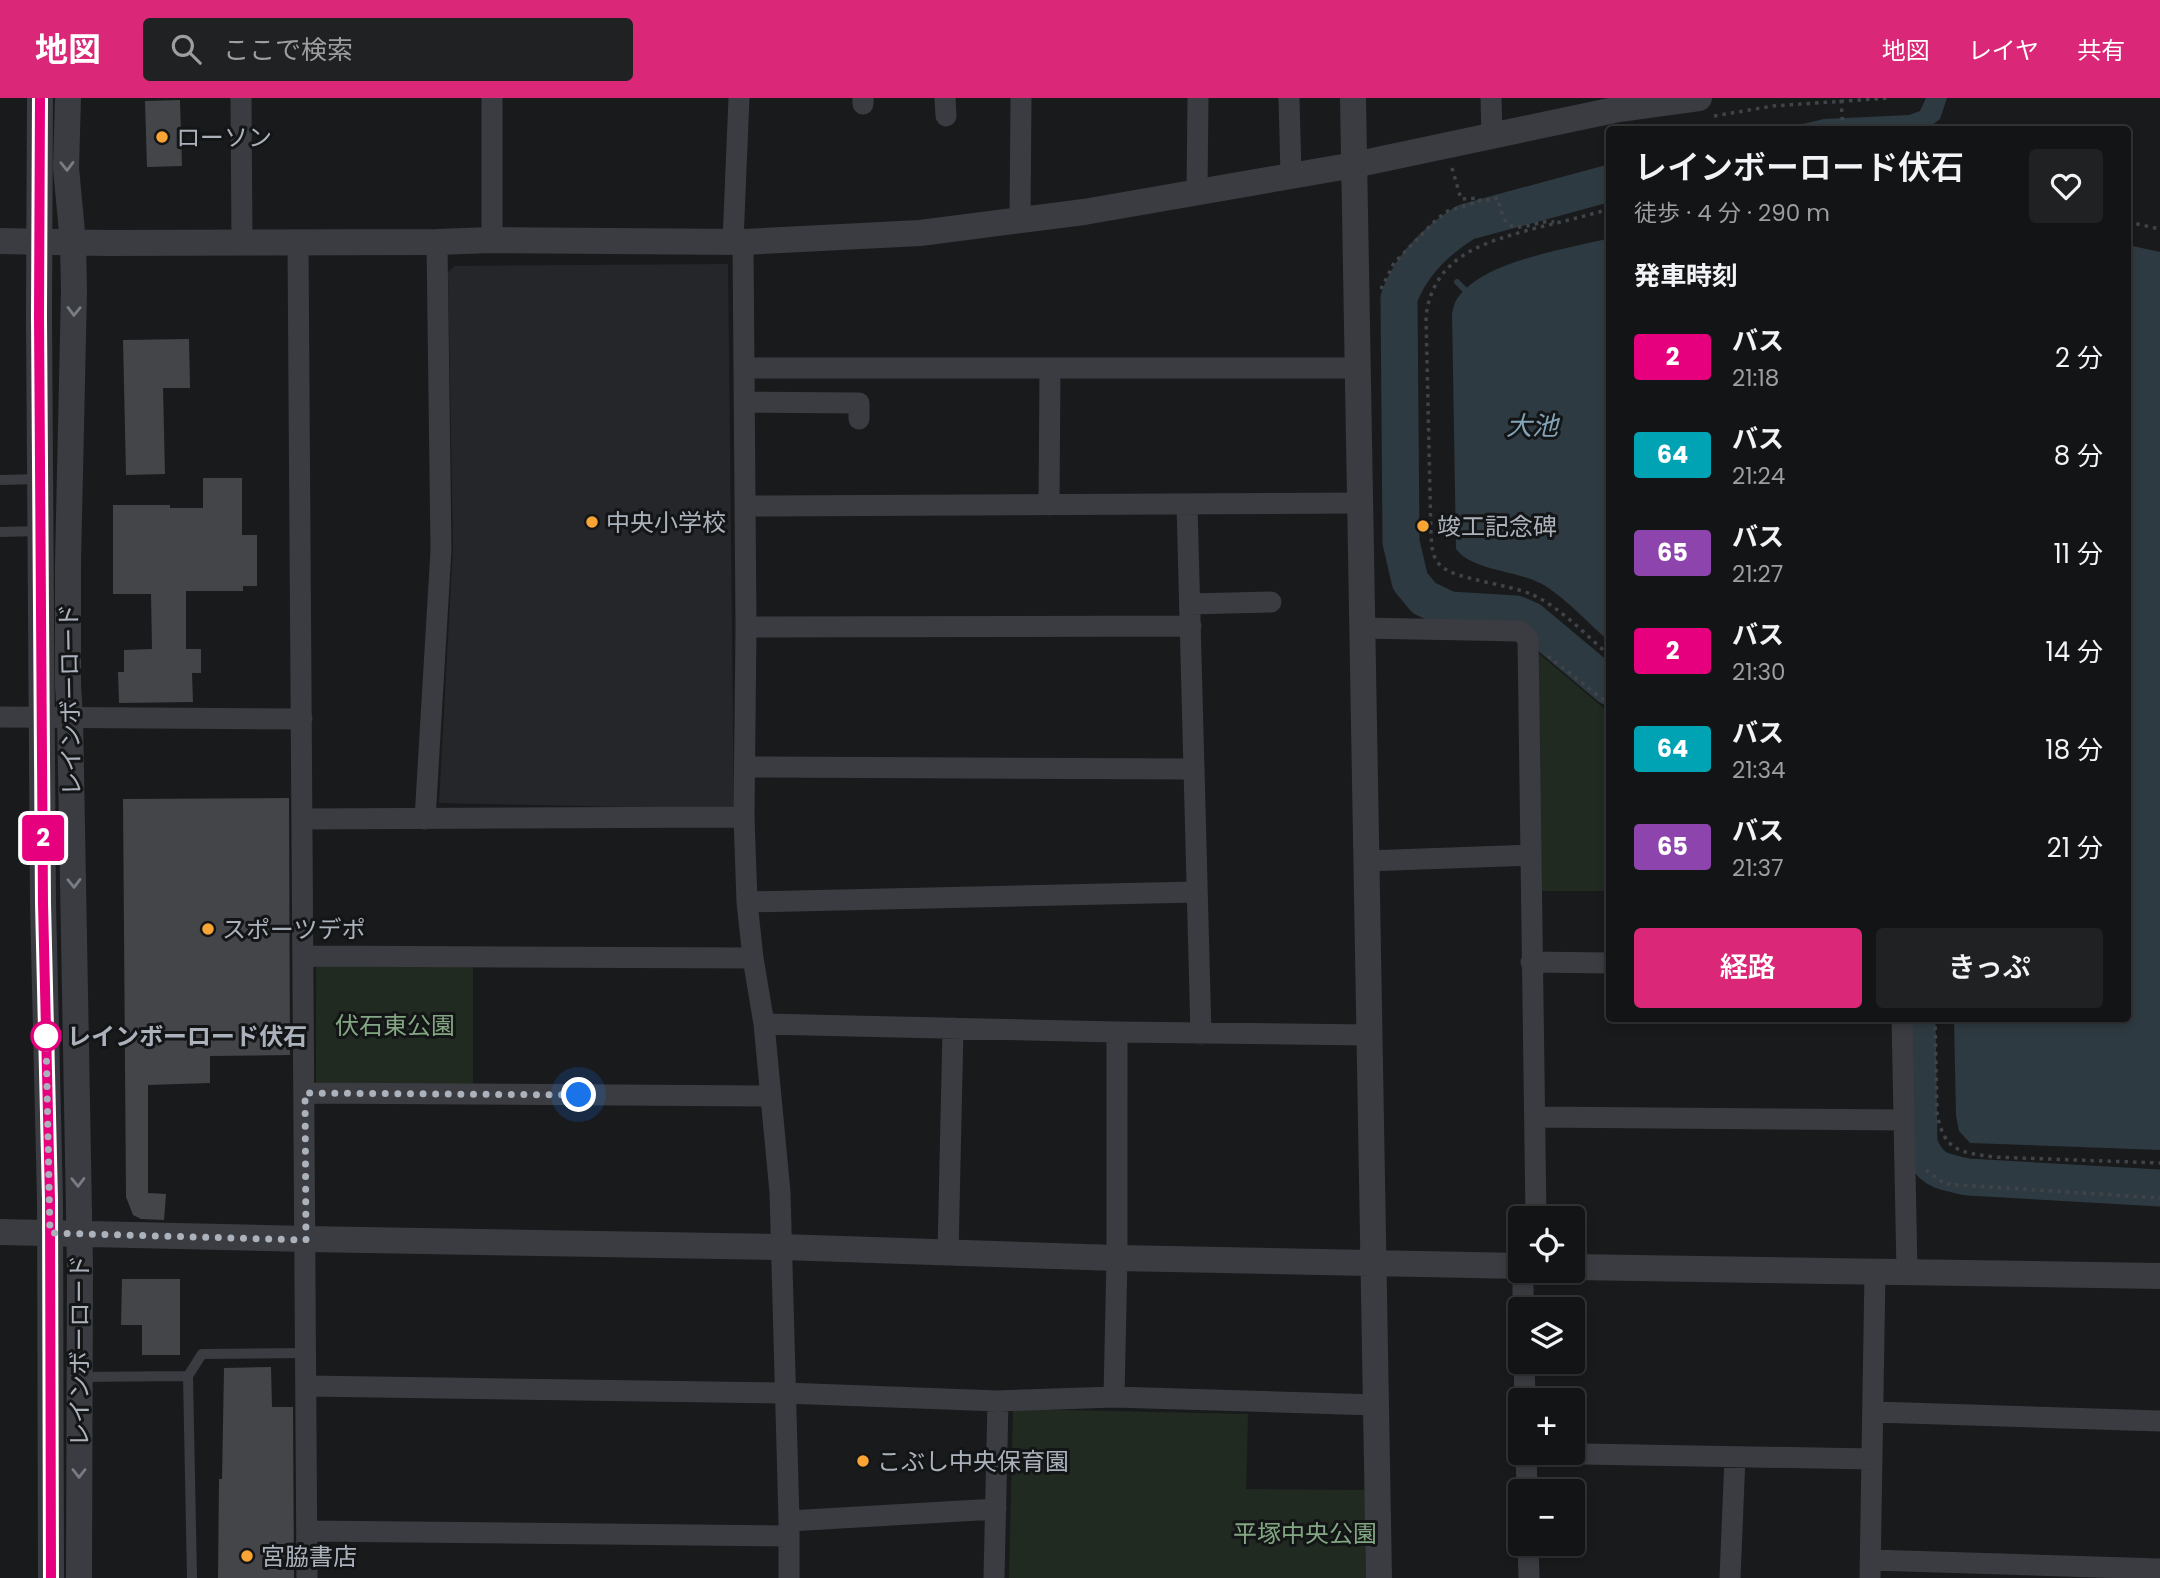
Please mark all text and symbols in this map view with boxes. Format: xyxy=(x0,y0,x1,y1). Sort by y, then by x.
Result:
search box xyxy=(143,18,633,81)
text: 地図 xyxy=(35,26,101,73)
icon: search xyxy=(167,30,205,68)
text: ここで検索 xyxy=(223,32,353,68)
text: 地図 xyxy=(1882,34,1930,67)
text: レイヤ xyxy=(1968,34,2039,67)
text: 共有 xyxy=(2077,34,2125,67)
place label: ローソン xyxy=(176,121,272,154)
marker: ローソン xyxy=(154,129,170,145)
text: レインボーロード伏石 xyxy=(1634,144,1964,191)
button: heart xyxy=(2029,149,2103,223)
one-way arrow xyxy=(59,161,75,172)
text: 徒歩 · 4 分 · 290 m xyxy=(1634,197,1830,229)
text: 発車時刻 xyxy=(1634,258,1738,294)
one-way arrow xyxy=(66,306,82,317)
text: バス xyxy=(1732,323,1784,359)
text: 2 xyxy=(1666,340,1679,373)
text: 2 分 xyxy=(2055,340,2103,376)
text: 21:18 xyxy=(1732,362,1779,394)
water label: 大池 xyxy=(1506,408,1561,444)
text: バス xyxy=(1732,421,1784,457)
text: 64 xyxy=(1657,438,1688,471)
text: 8 分 xyxy=(2054,438,2103,474)
text: 21:24 xyxy=(1732,460,1785,492)
place label: 中央小学校 xyxy=(606,506,726,539)
place label: 竣工記念碑 xyxy=(1437,510,1557,543)
marker: 中央小学校 xyxy=(584,514,600,530)
marker: 竣工記念碑 xyxy=(1415,518,1431,534)
text: バス xyxy=(1732,519,1784,555)
text: 65 xyxy=(1657,536,1688,569)
text: 11 分 xyxy=(2053,536,2103,572)
text: 21:27 xyxy=(1732,558,1783,590)
street label: レインボーロード xyxy=(52,604,88,796)
text: バス xyxy=(1732,617,1784,653)
text: 2 xyxy=(1666,634,1679,667)
text: 14 分 xyxy=(2045,634,2103,670)
text: 21:30 xyxy=(1732,656,1785,688)
text: バス xyxy=(1732,715,1784,751)
text: 64 xyxy=(1657,732,1688,765)
text: 18 分 xyxy=(2045,732,2103,768)
text: 21:34 xyxy=(1732,754,1786,786)
text: バス xyxy=(1732,813,1784,849)
line badge: 2 xyxy=(20,815,66,861)
text: 2 xyxy=(36,821,50,854)
text: 65 xyxy=(1657,830,1688,863)
text: 21 分 xyxy=(2047,830,2103,866)
text: 21:37 xyxy=(1732,852,1784,884)
one-way arrow xyxy=(66,878,81,889)
place label: スポーツデポ xyxy=(222,913,366,946)
marker: スポーツデポ xyxy=(200,921,216,937)
button: 経路 xyxy=(1634,928,1862,1008)
button: きっぷ xyxy=(1876,928,2103,1008)
park label: 伏石東公園 xyxy=(335,1009,455,1042)
place label: レインボーロード伏石 xyxy=(67,1020,307,1053)
marker: レインボーロード伏石 xyxy=(31,1021,61,1051)
your location xyxy=(561,1077,596,1112)
one-way arrow xyxy=(70,1177,86,1188)
map controls xyxy=(1508,1206,1585,1556)
button: locate xyxy=(1508,1206,1585,1283)
street label: レインボーロード xyxy=(63,1255,96,1447)
button: layers xyxy=(1508,1297,1585,1374)
button: + xyxy=(1508,1388,1585,1465)
place label: こぶし中央保育園 xyxy=(877,1445,1069,1478)
marker: こぶし中央保育園 xyxy=(855,1453,871,1469)
one-way arrow xyxy=(71,1469,87,1479)
button: − xyxy=(1508,1479,1585,1556)
park label: 平塚中央公園 xyxy=(1233,1517,1377,1550)
place label: 宮脇書店 xyxy=(261,1540,357,1573)
marker: 宮脇書店 xyxy=(239,1548,255,1564)

